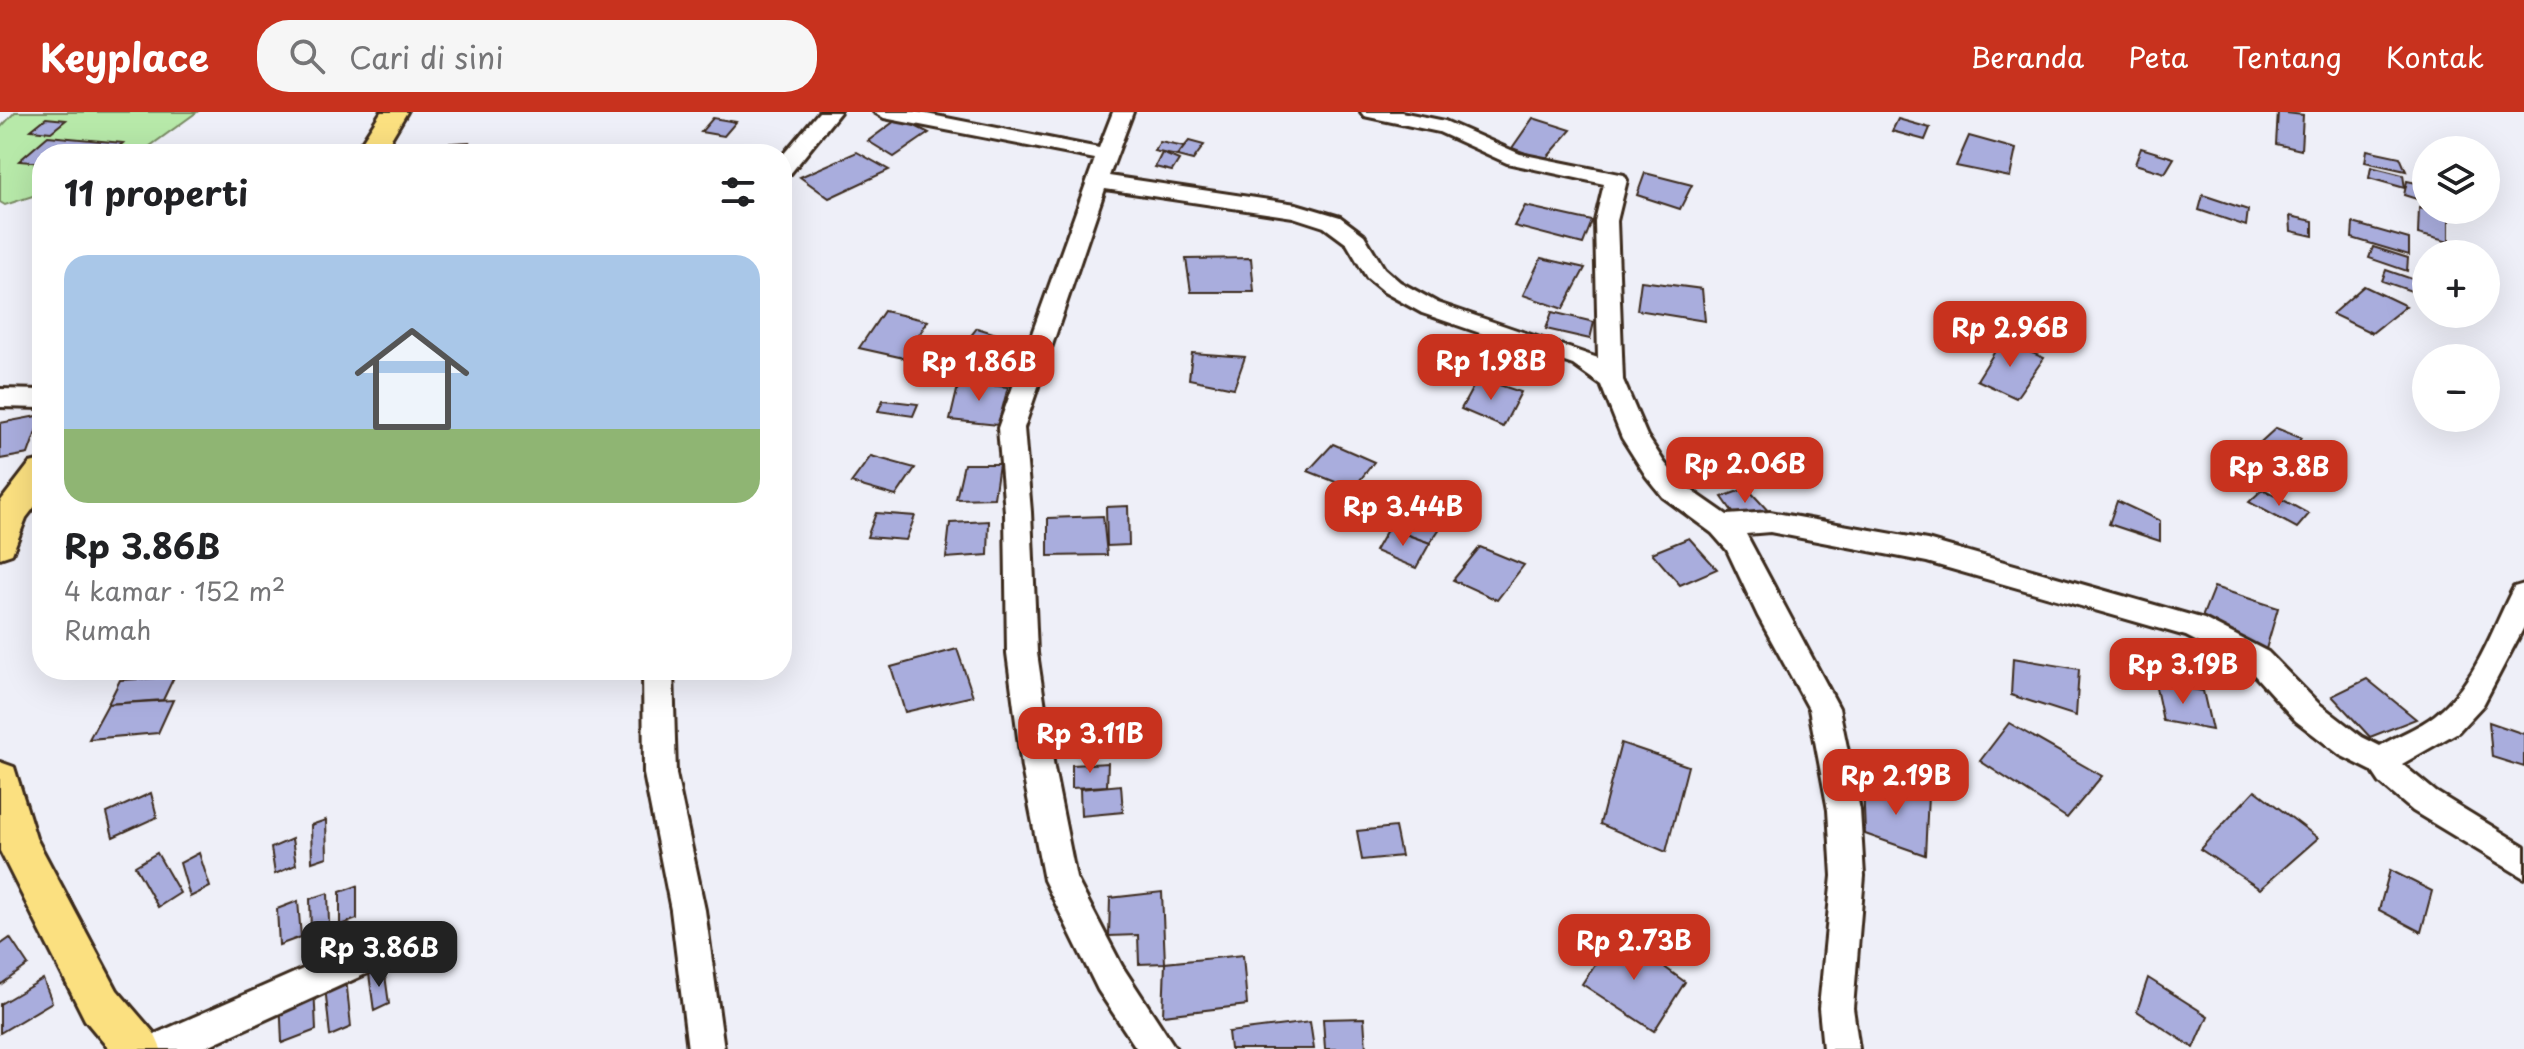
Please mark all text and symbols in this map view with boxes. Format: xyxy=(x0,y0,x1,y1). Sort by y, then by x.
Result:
search box xyxy=(257,20,817,92)
text: Keyplace xyxy=(40,28,209,85)
icon: search xyxy=(285,34,329,78)
text: Cari di sini xyxy=(349,34,504,79)
text: Beranda xyxy=(1971,35,2084,78)
text: Peta xyxy=(2128,35,2188,78)
text: Tentang xyxy=(2232,35,2342,78)
text: Kontak xyxy=(2386,35,2484,78)
map controls xyxy=(2412,136,2500,432)
button: layers xyxy=(2412,136,2500,224)
text: 11 properti xyxy=(64,166,248,218)
icon: filters xyxy=(716,170,760,214)
button: + xyxy=(2412,240,2500,328)
pin: Rp 2.96B xyxy=(1927,301,2093,369)
icon: home xyxy=(340,307,484,451)
text: Rp 2.96B xyxy=(1951,307,2069,346)
pin: Rp 1.98B xyxy=(1408,334,1574,402)
pin: Rp 1.86B xyxy=(896,335,1062,403)
text: Rp 1.98B xyxy=(1436,340,1546,379)
text: Rp 1.86B xyxy=(921,341,1037,380)
button: − xyxy=(2412,344,2500,432)
pin: Rp 2.06B xyxy=(1662,437,1828,505)
pin: Rp 3.8B xyxy=(2205,440,2353,508)
text: Rp 2.06B xyxy=(1684,443,1806,482)
text: Rp 3.8B xyxy=(2228,446,2330,485)
pin: Rp 3.44B xyxy=(1320,480,1486,548)
text: Rp 3.44B xyxy=(1343,486,1463,525)
text: Rp 3.86B xyxy=(64,519,220,571)
text: 4 kamar · 152 m² xyxy=(64,571,285,610)
text: Rumah xyxy=(64,610,151,649)
pin: Rp 3.19B xyxy=(2100,638,2266,706)
text: Rp 3.19B xyxy=(2128,644,2238,683)
pin: Rp 3.11B xyxy=(1007,707,1173,775)
text: Rp 3.11B xyxy=(1036,713,1144,752)
pin: Rp 2.19B xyxy=(1813,749,1979,817)
text: Rp 2.19B xyxy=(1841,755,1951,794)
pin: Rp 2.73B xyxy=(1551,914,1717,982)
text: Rp 2.73B xyxy=(1576,920,1692,959)
pin: Rp 3.86B xyxy=(296,921,462,989)
text: Rp 3.86B xyxy=(319,927,439,966)

